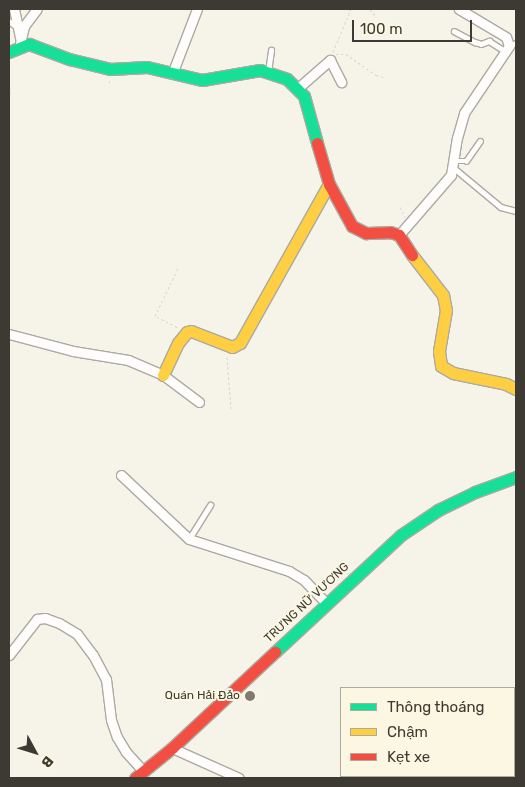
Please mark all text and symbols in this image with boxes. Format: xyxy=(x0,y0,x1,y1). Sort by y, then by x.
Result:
scale bar xyxy=(355,10,475,42)
text: 100 m xyxy=(360,20,402,38)
street label: TRƯNG NỮ VƯƠNG xyxy=(262,560,352,646)
legend xyxy=(340,687,515,777)
place label: Quán Hải Đảo xyxy=(165,689,240,703)
marker: Quán Hải Đảo xyxy=(244,690,256,702)
text: Thông thoáng xyxy=(387,698,484,716)
text: Chậm xyxy=(387,723,428,741)
north arrow xyxy=(10,727,60,777)
text: Kẹt xe xyxy=(387,748,430,766)
text: B xyxy=(37,753,57,771)

